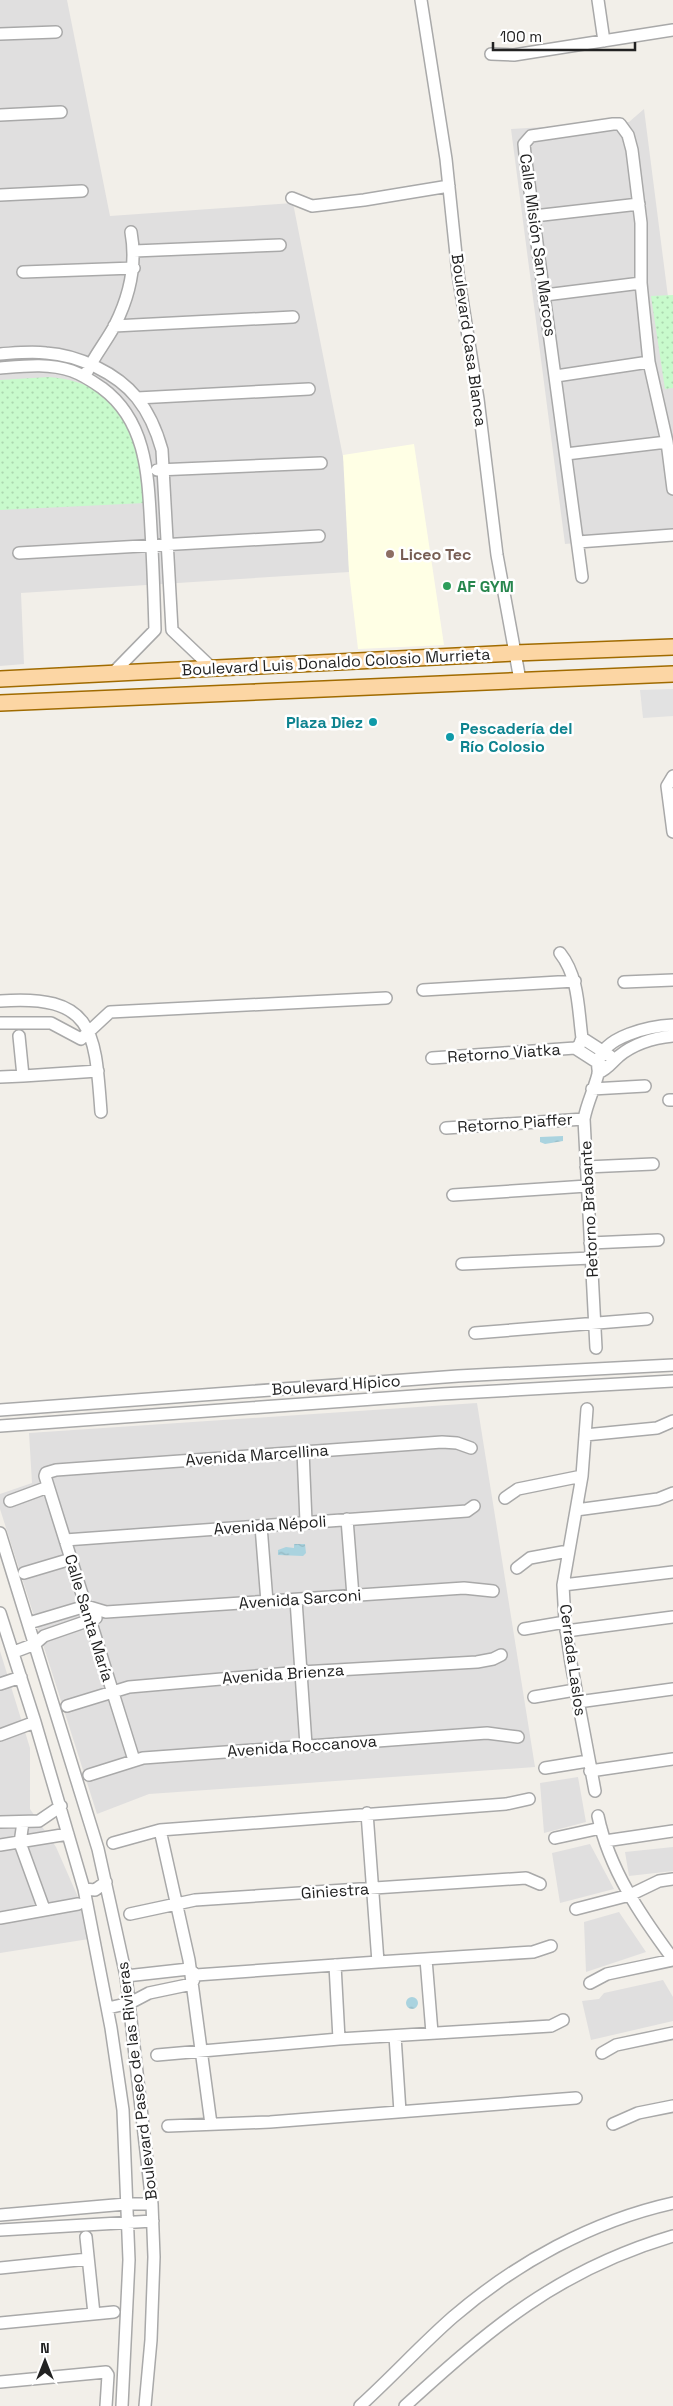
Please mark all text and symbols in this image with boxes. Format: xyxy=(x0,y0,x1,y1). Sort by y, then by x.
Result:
scale bar xyxy=(493,20,636,52)
text: 100 m xyxy=(500,27,542,46)
street label: Calle Misión San Marcos xyxy=(515,152,561,338)
street label: Boulevard Casa Blanca xyxy=(446,252,492,428)
place label: Liceo Tec xyxy=(400,544,471,565)
marker: Liceo Tec xyxy=(384,548,396,560)
place label: AF GYM xyxy=(457,576,514,597)
marker: AF GYM xyxy=(441,580,453,592)
street label: Boulevard Luis Donaldo Colosio Murrieta xyxy=(181,643,491,681)
place label: Plaza Diez xyxy=(286,712,363,733)
marker: Plaza Diez xyxy=(367,716,379,728)
place label: Pescadería del Río Colosio xyxy=(460,718,573,757)
marker: Pescadería del Río Colosio xyxy=(444,731,456,743)
street label: Retorno Viatka xyxy=(447,1039,561,1067)
street label: Retorno Piaffer xyxy=(457,1108,573,1138)
street label: Retorno Brabante xyxy=(575,1140,603,1278)
street label: Boulevard Hípico xyxy=(271,1370,401,1400)
street label: Avenida Marcellina xyxy=(185,1440,329,1470)
street label: Avenida Népoli xyxy=(213,1511,327,1539)
street label: Calle Santa María xyxy=(60,1552,118,1684)
street label: Avenida Sarconi xyxy=(238,1584,362,1614)
street label: Cerrada Laslos xyxy=(555,1603,591,1717)
street label: Avenida Brienza xyxy=(221,1659,345,1689)
street label: Avenida Roccanova xyxy=(226,1730,378,1762)
street label: Giniestra xyxy=(300,1878,370,1904)
street label: Boulevard Paseo de las Rivieras xyxy=(112,1960,162,2202)
north arrow xyxy=(20,2336,70,2386)
text: N xyxy=(40,2339,50,2357)

